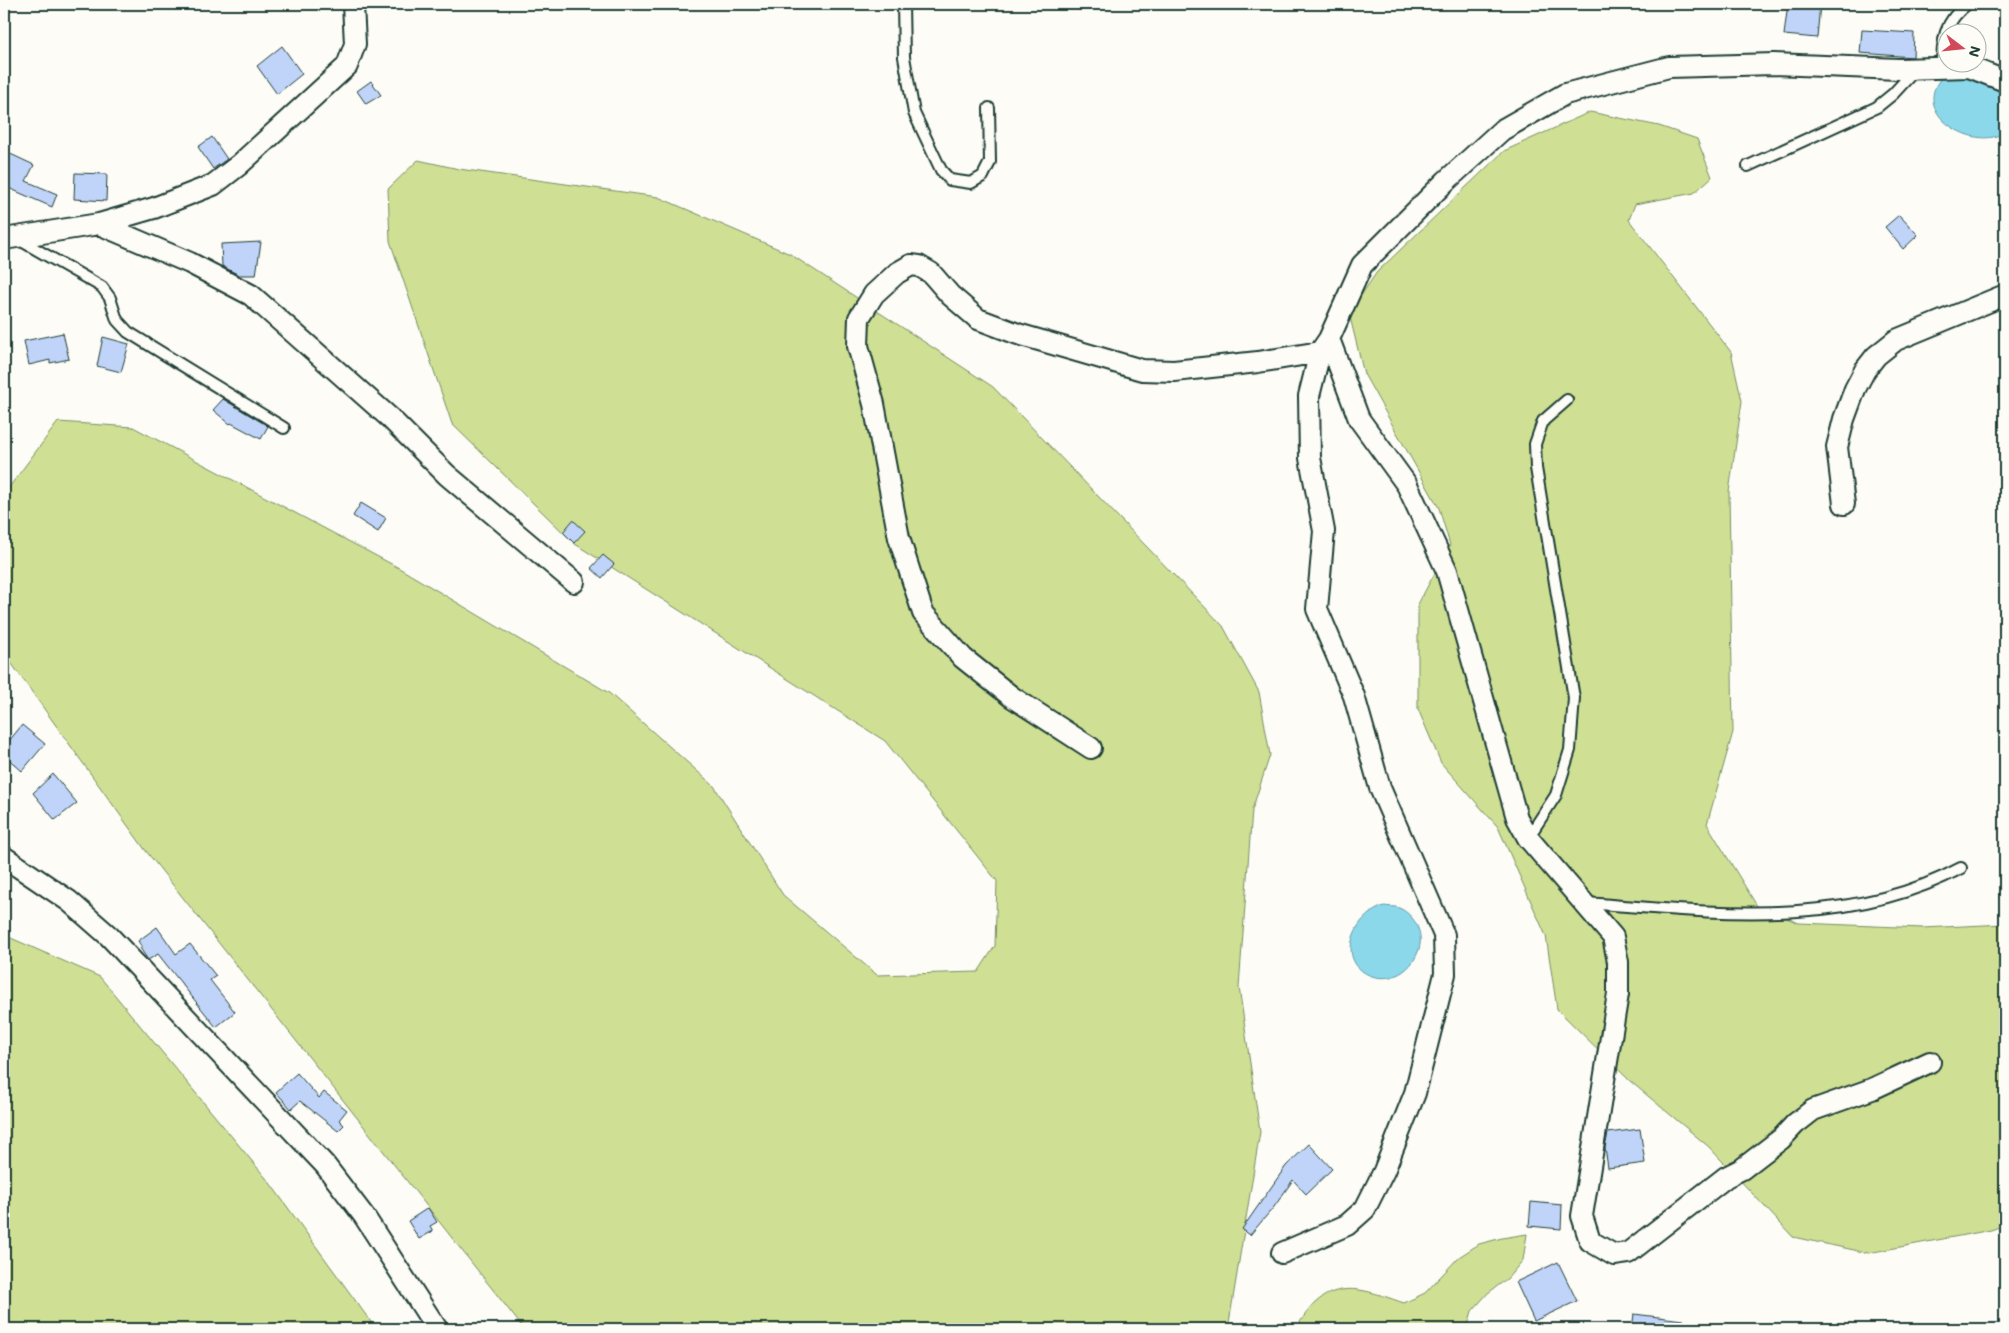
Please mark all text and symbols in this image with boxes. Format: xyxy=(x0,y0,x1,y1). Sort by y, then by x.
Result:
north arrow xyxy=(1936,22,1986,72)
text: N xyxy=(1964,44,1986,59)

